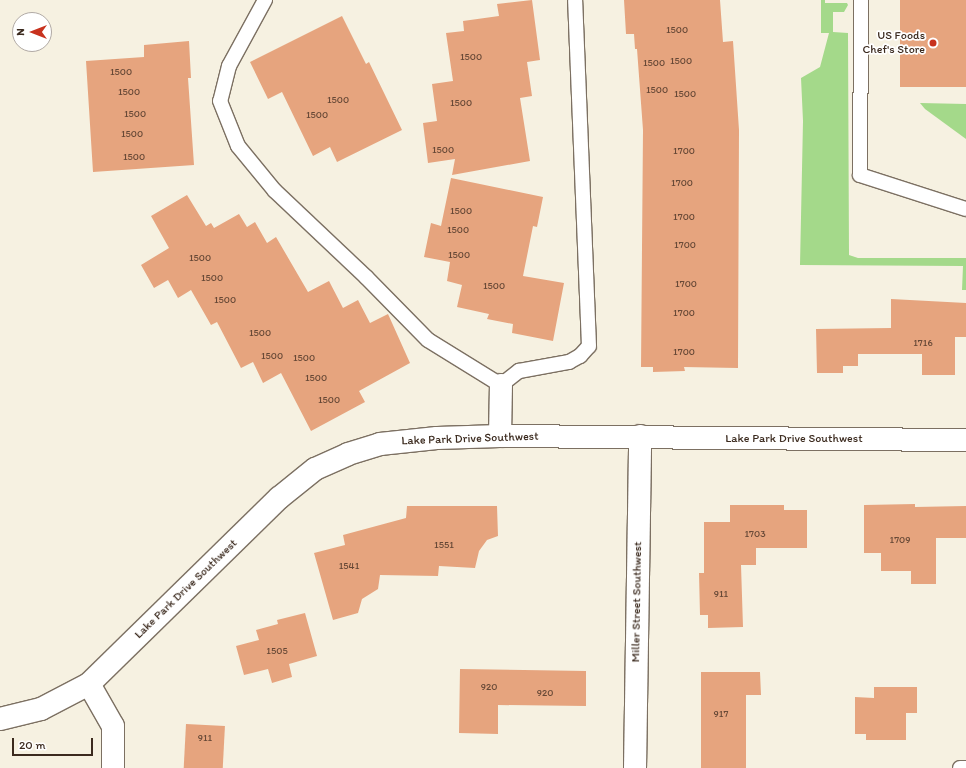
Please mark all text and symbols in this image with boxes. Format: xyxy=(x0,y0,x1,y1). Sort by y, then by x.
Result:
north arrow xyxy=(12,12,52,52)
house number: 1500 xyxy=(666,24,688,36)
text: N xyxy=(14,28,27,36)
place label: US Foods Chef's Store xyxy=(863,29,925,57)
marker: US Foods Chef's Store xyxy=(928,38,938,48)
house number: 1500 xyxy=(460,51,482,63)
house number: 1500 xyxy=(670,55,692,67)
house number: 1500 xyxy=(643,57,665,69)
house number: 1500 xyxy=(110,66,132,78)
house number: 1500 xyxy=(646,84,668,96)
house number: 1500 xyxy=(118,86,140,98)
house number: 1500 xyxy=(674,88,696,100)
house number: 1500 xyxy=(327,94,349,106)
house number: 1500 xyxy=(450,97,472,109)
house number: 1500 xyxy=(124,108,146,120)
house number: 1500 xyxy=(306,109,328,121)
house number: 1500 xyxy=(121,128,143,140)
house number: 1500 xyxy=(432,144,454,156)
house number: 1700 xyxy=(673,145,695,157)
house number: 1500 xyxy=(123,151,145,163)
house number: 1700 xyxy=(671,177,693,189)
house number: 1500 xyxy=(450,205,472,217)
house number: 1700 xyxy=(673,211,695,223)
house number: 1500 xyxy=(447,224,469,236)
house number: 1700 xyxy=(674,239,696,251)
house number: 1500 xyxy=(448,249,470,261)
house number: 1500 xyxy=(189,252,211,264)
house number: 1500 xyxy=(201,272,223,284)
house number: 1700 xyxy=(675,278,697,290)
house number: 1500 xyxy=(483,280,505,292)
house number: 1500 xyxy=(214,294,236,306)
house number: 1700 xyxy=(673,307,695,319)
house number: 1500 xyxy=(249,327,271,339)
house number: 1716 xyxy=(913,337,933,349)
house number: 1700 xyxy=(673,346,695,358)
house number: 1500 xyxy=(261,350,283,362)
house number: 1500 xyxy=(293,352,315,364)
house number: 1500 xyxy=(305,372,327,384)
house number: 1500 xyxy=(318,394,340,406)
street label: Lake Park Drive Southwest xyxy=(401,429,539,449)
street label: Lake Park Drive Southwest xyxy=(726,432,862,446)
house number: 1703 xyxy=(744,528,766,540)
house number: 1709 xyxy=(890,534,910,546)
street label: Lake Park Drive Southwest xyxy=(132,536,240,642)
house number: 1551 xyxy=(434,539,454,551)
street label: Miller Street Southwest xyxy=(629,542,645,662)
house number: 1541 xyxy=(339,560,359,572)
house number: 911 xyxy=(714,588,728,600)
house number: 1505 xyxy=(266,645,288,657)
house number: 920 xyxy=(481,681,497,693)
house number: 920 xyxy=(537,687,553,699)
house number: 917 xyxy=(714,708,728,720)
scale bar xyxy=(14,730,95,756)
house number: 911 xyxy=(198,732,212,744)
text: 20 m xyxy=(19,738,46,752)

